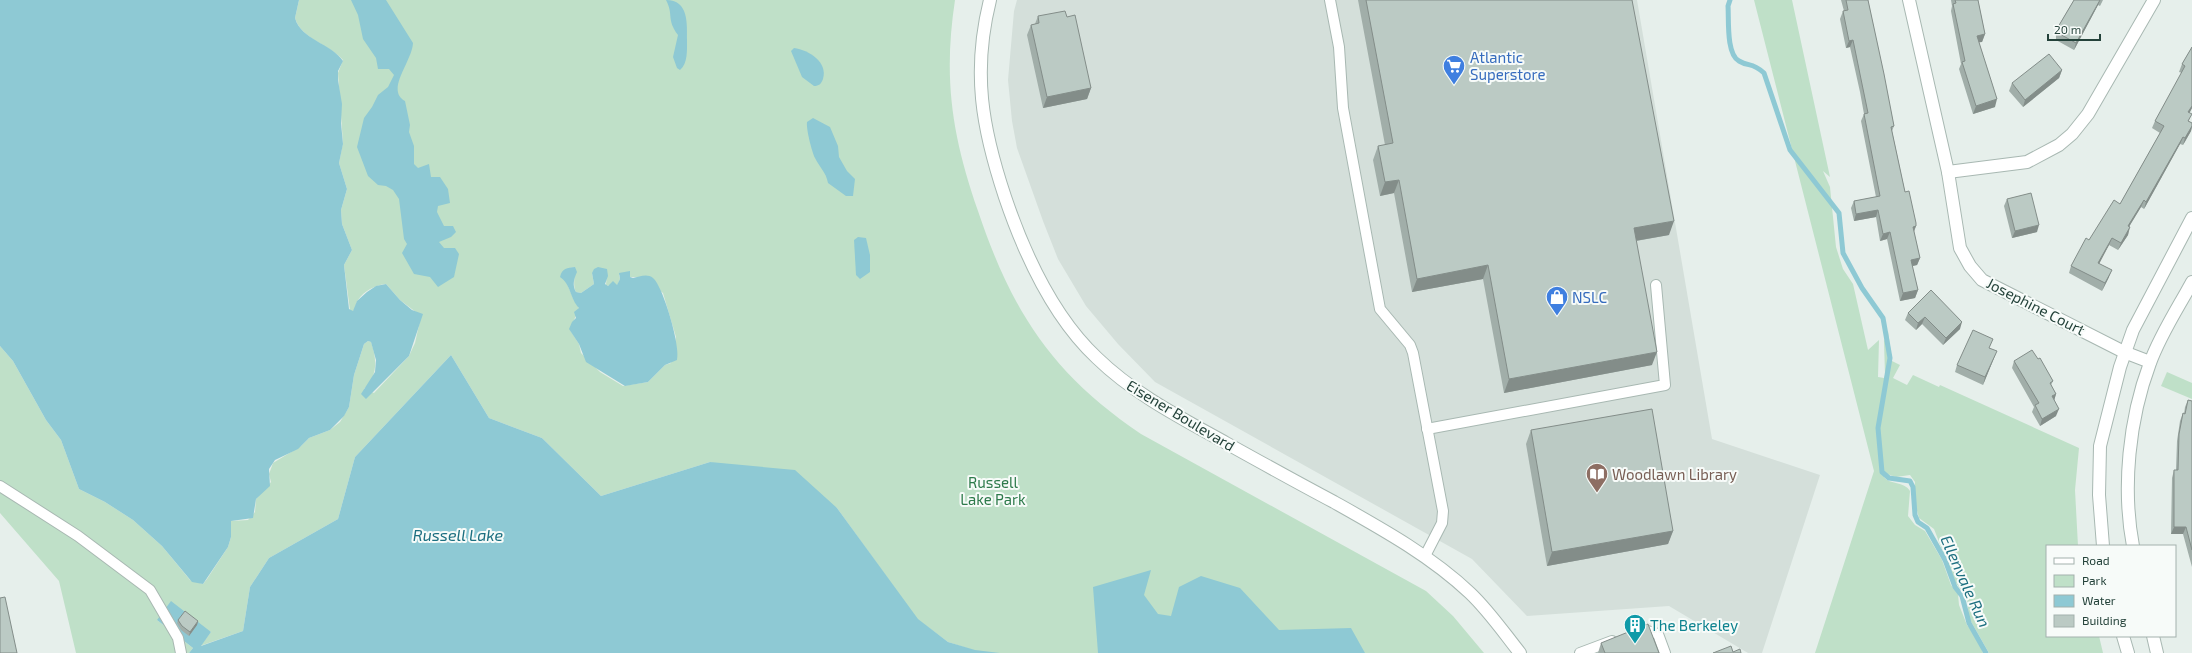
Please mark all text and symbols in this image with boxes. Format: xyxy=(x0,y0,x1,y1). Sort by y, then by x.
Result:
scale bar xyxy=(2048,16,2100,42)
text: 20 m xyxy=(2054,22,2081,36)
place label: Atlantic Superstore xyxy=(1470,48,1545,83)
supermarket icon: Atlantic Superstore xyxy=(1441,53,1467,86)
street label: Josephine Court xyxy=(1984,273,2088,339)
shop icon: NSLC xyxy=(1544,284,1570,317)
place label: NSLC xyxy=(1572,288,1607,306)
street label: Eisener Boulevard xyxy=(1124,376,1238,454)
library icon: Woodlawn Library xyxy=(1584,461,1610,494)
place label: Woodlawn Library xyxy=(1612,465,1737,483)
park label: Russell Lake Park xyxy=(960,473,1026,508)
water label: Russell Lake xyxy=(413,525,504,544)
water label: Ellenvale Run xyxy=(1937,532,1995,630)
legend xyxy=(2046,545,2176,637)
text: Road xyxy=(2082,553,2110,567)
text: Park xyxy=(2082,573,2107,587)
text: Water xyxy=(2082,593,2116,607)
building icon: The Berkeley xyxy=(1622,612,1648,645)
text: Building xyxy=(2082,613,2127,627)
place label: The Berkeley xyxy=(1650,616,1738,634)

